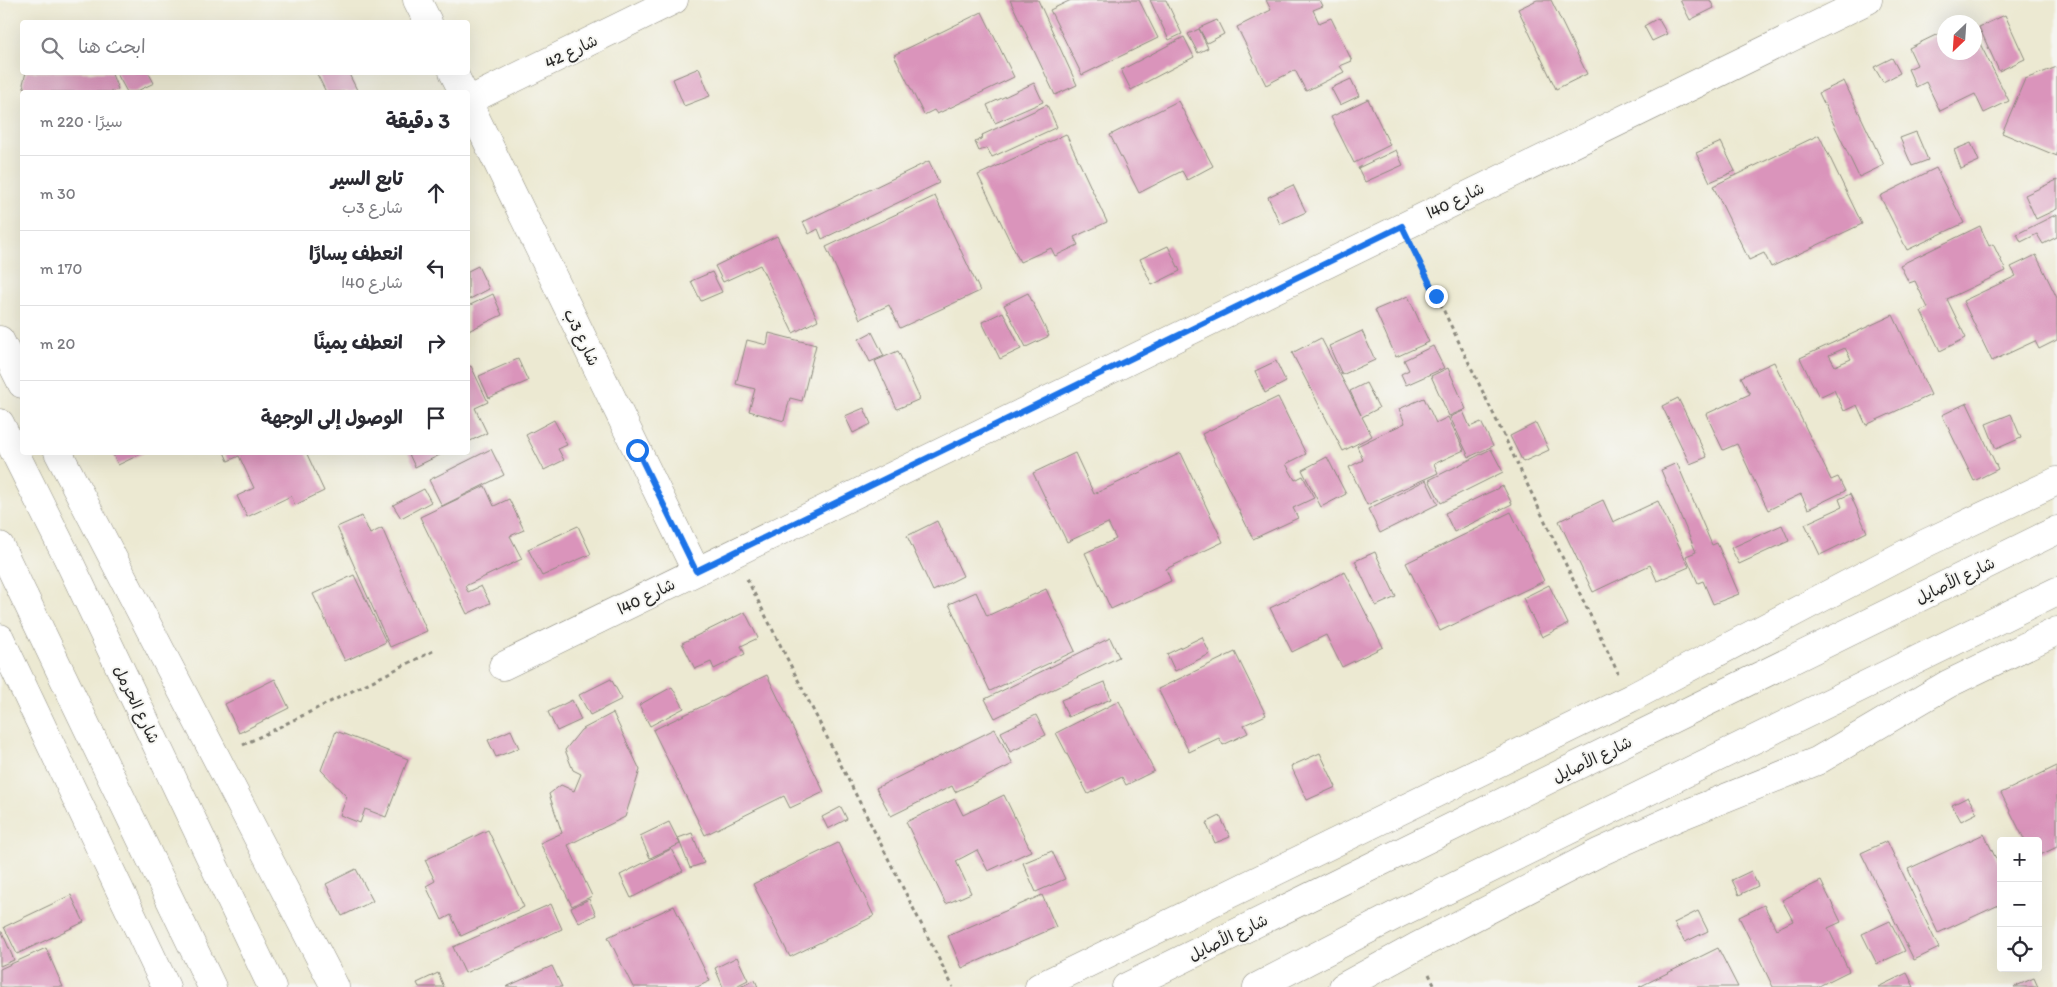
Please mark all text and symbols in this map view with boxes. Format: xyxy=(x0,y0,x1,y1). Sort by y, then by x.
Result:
north arrow xyxy=(1937,15,1982,60)
search box xyxy=(20,20,470,75)
street label: شارع 42 xyxy=(542,31,602,74)
icon: search xyxy=(38,34,66,62)
text: ابحث هنا xyxy=(78,35,146,58)
text: 3 دقيقة xyxy=(385,108,450,133)
text: سيرًا · 220 m xyxy=(40,112,123,131)
text: تابع السير xyxy=(331,167,403,190)
street label: شارع 40ا xyxy=(1423,178,1488,224)
icon: ahead xyxy=(422,179,450,207)
text: 30 m xyxy=(40,184,76,203)
text: شارع 3ب xyxy=(342,198,403,217)
text: انعطف يسارًا xyxy=(309,242,403,265)
icon: left xyxy=(422,254,450,282)
text: 170 m xyxy=(40,259,82,278)
text: شارع 40ا xyxy=(341,273,403,292)
route end xyxy=(1425,285,1448,308)
street label: شارع 3ب xyxy=(558,306,603,370)
icon: right xyxy=(422,329,450,357)
text: انعطف يمينًا xyxy=(314,331,403,354)
text: 20 m xyxy=(40,334,75,353)
icon: arrive xyxy=(422,404,450,432)
text: الوصول إلى الوجهة xyxy=(261,406,403,429)
route start xyxy=(626,439,649,462)
street label: شارع الأصايل xyxy=(1912,552,1999,610)
street label: شارع 40ا xyxy=(614,574,679,620)
street label: شارع الحرمل xyxy=(108,662,164,747)
street label: شارع الأصايل xyxy=(1549,731,1636,789)
map controls xyxy=(1997,837,2042,972)
button: + xyxy=(1997,837,2042,882)
button: − xyxy=(1997,882,2042,927)
street label: شارع الأصايل xyxy=(1185,909,1272,967)
button: locate xyxy=(1997,927,2042,972)

